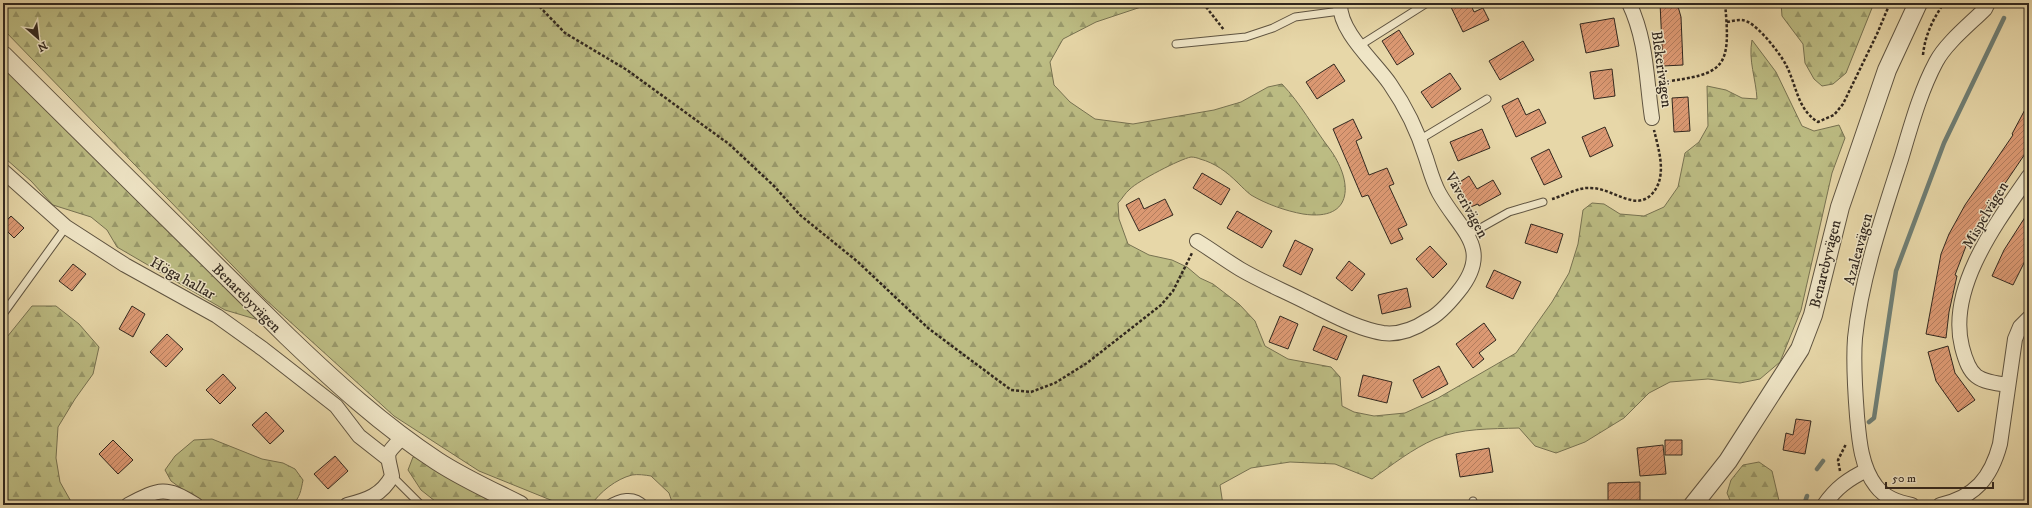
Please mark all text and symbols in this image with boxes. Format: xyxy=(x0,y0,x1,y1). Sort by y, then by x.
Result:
north arrow xyxy=(18,18,58,58)
street label: Blekerivägen xyxy=(1647,29,1676,109)
text: N xyxy=(35,38,49,54)
street label: Väverivägen xyxy=(1440,168,1492,242)
street label: Mispelvägen xyxy=(1958,178,2013,252)
street label: Azaleavägen xyxy=(1840,211,1877,287)
street label: Benarebyvägen xyxy=(1805,218,1846,310)
street label: Höga hallar xyxy=(147,253,219,304)
street label: Benarebyvägen xyxy=(208,260,285,337)
scale bar xyxy=(1886,464,1993,490)
text: 50 m xyxy=(1892,471,1916,486)

